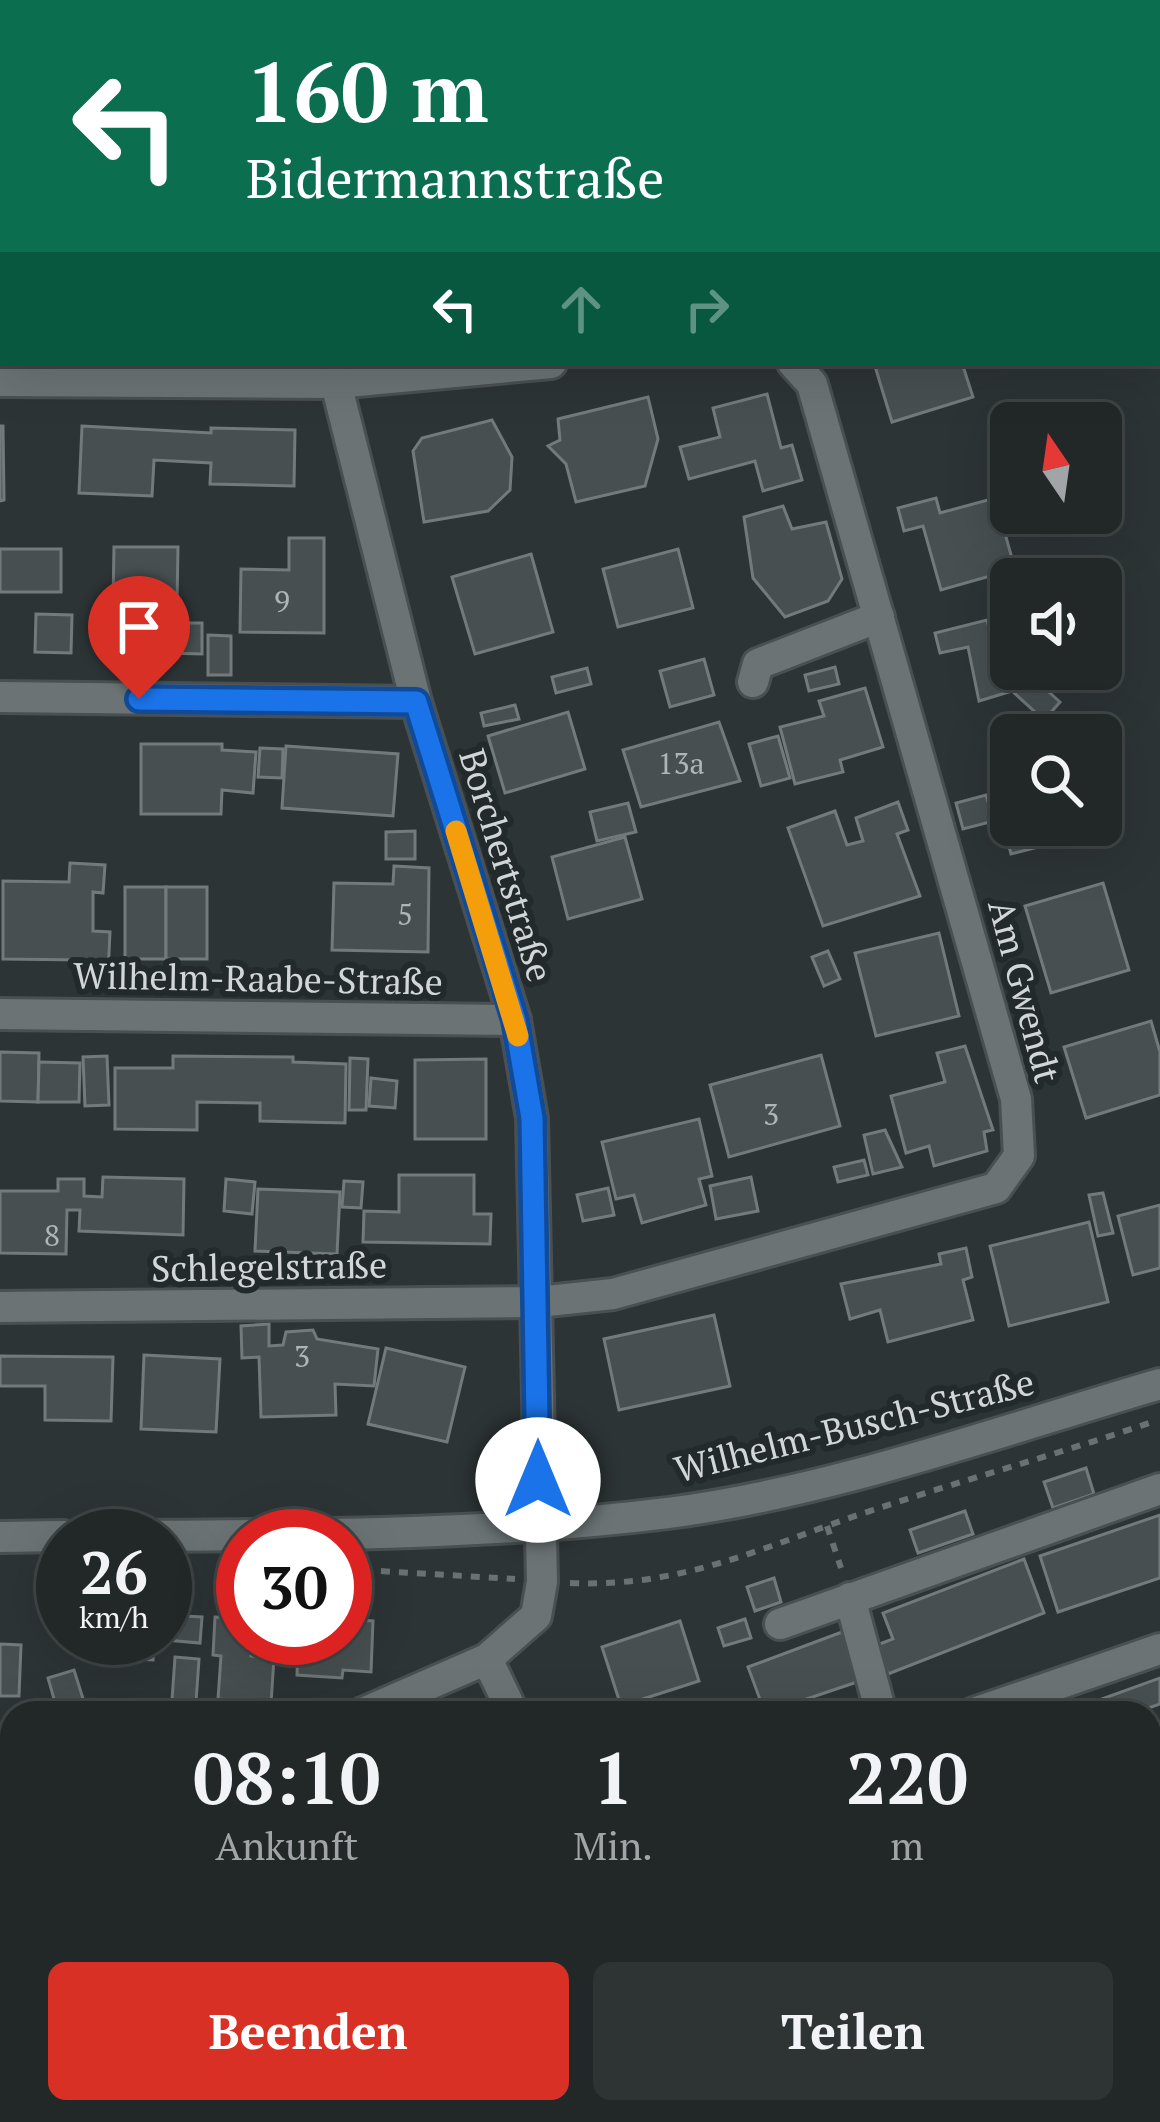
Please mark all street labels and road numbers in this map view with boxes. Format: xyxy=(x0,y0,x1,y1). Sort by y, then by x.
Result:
street label: Borchertstraße xyxy=(449,743,565,987)
street label: Am Gwendt xyxy=(978,894,1072,1088)
street label: Wilhelm-Raabe-Straße xyxy=(73,951,443,1005)
street label: Schlegelstraße xyxy=(151,1240,387,1292)
street label: Wilhelm-Busch-Straße xyxy=(669,1358,1039,1492)

